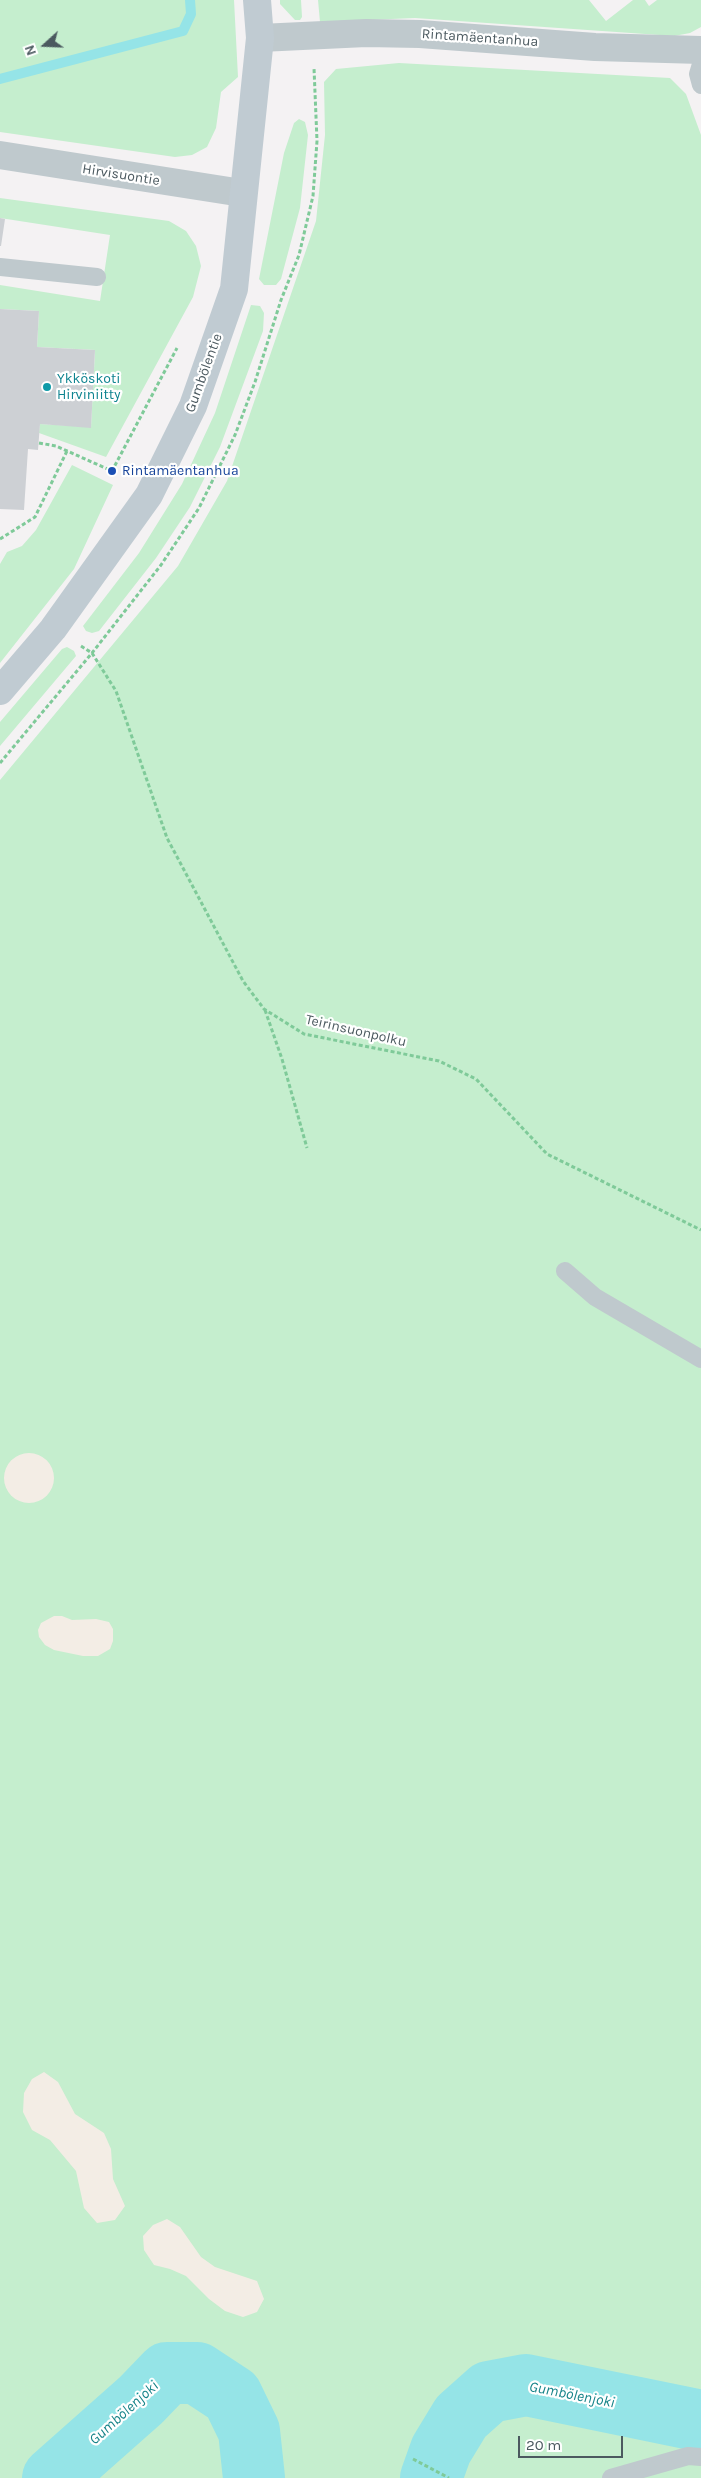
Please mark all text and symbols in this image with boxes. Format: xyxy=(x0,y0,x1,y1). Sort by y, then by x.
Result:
north arrow xyxy=(20,20,70,70)
street label: Rintamäentanhua xyxy=(421,26,539,50)
text: N xyxy=(21,43,40,58)
street label: Hirvisuontie xyxy=(81,161,161,189)
street label: Gumbölentie xyxy=(182,331,226,415)
place label: Ykköskoti Hirviniitty xyxy=(57,371,121,404)
marker: Ykköskoti Hirviniitty xyxy=(41,381,53,393)
place label: Rintamäentanhua xyxy=(122,463,239,479)
marker: Rintamäentanhua xyxy=(106,465,118,477)
street label: Teirinsuonpolku xyxy=(304,1011,408,1051)
water label: Gumbölenjoki xyxy=(86,2377,162,2449)
water label: Gumbölenjoki xyxy=(528,2378,616,2412)
scale bar xyxy=(521,2426,626,2458)
text: 20 m xyxy=(526,2436,561,2454)

